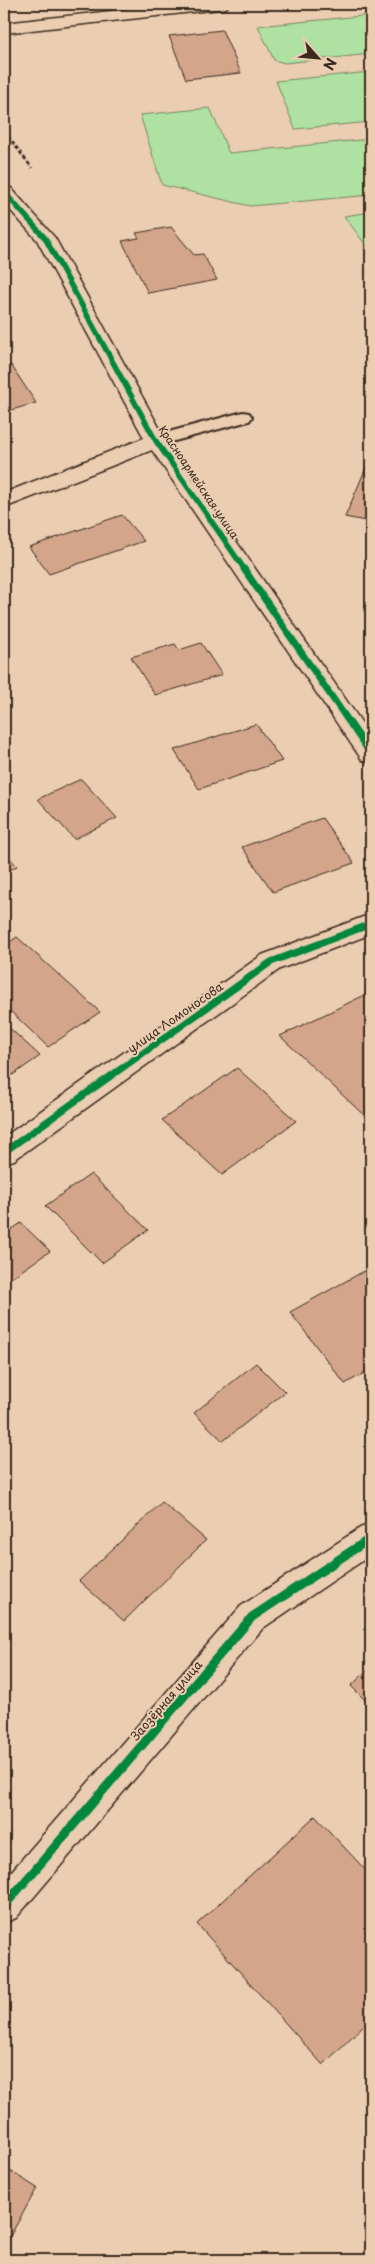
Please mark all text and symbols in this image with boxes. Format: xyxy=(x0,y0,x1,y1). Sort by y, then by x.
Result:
north arrow xyxy=(292,32,342,82)
text: N xyxy=(318,54,342,74)
street label: Красноармейская улица xyxy=(155,422,243,542)
street label: улица Ломоносова xyxy=(124,977,227,1057)
street label: Заозёрная улица xyxy=(126,1656,206,1744)

